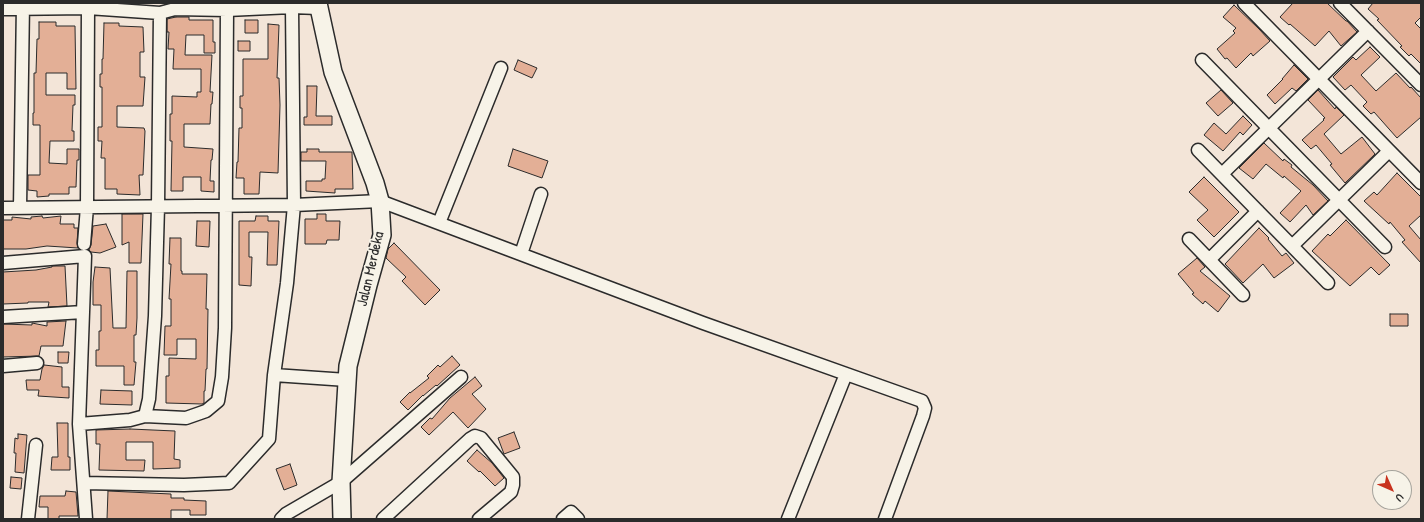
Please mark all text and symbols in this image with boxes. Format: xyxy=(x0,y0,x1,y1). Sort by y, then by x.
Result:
street label: Jalan Merdeka xyxy=(354,230,388,308)
north arrow xyxy=(1372,470,1412,510)
text: U xyxy=(1393,491,1407,505)

